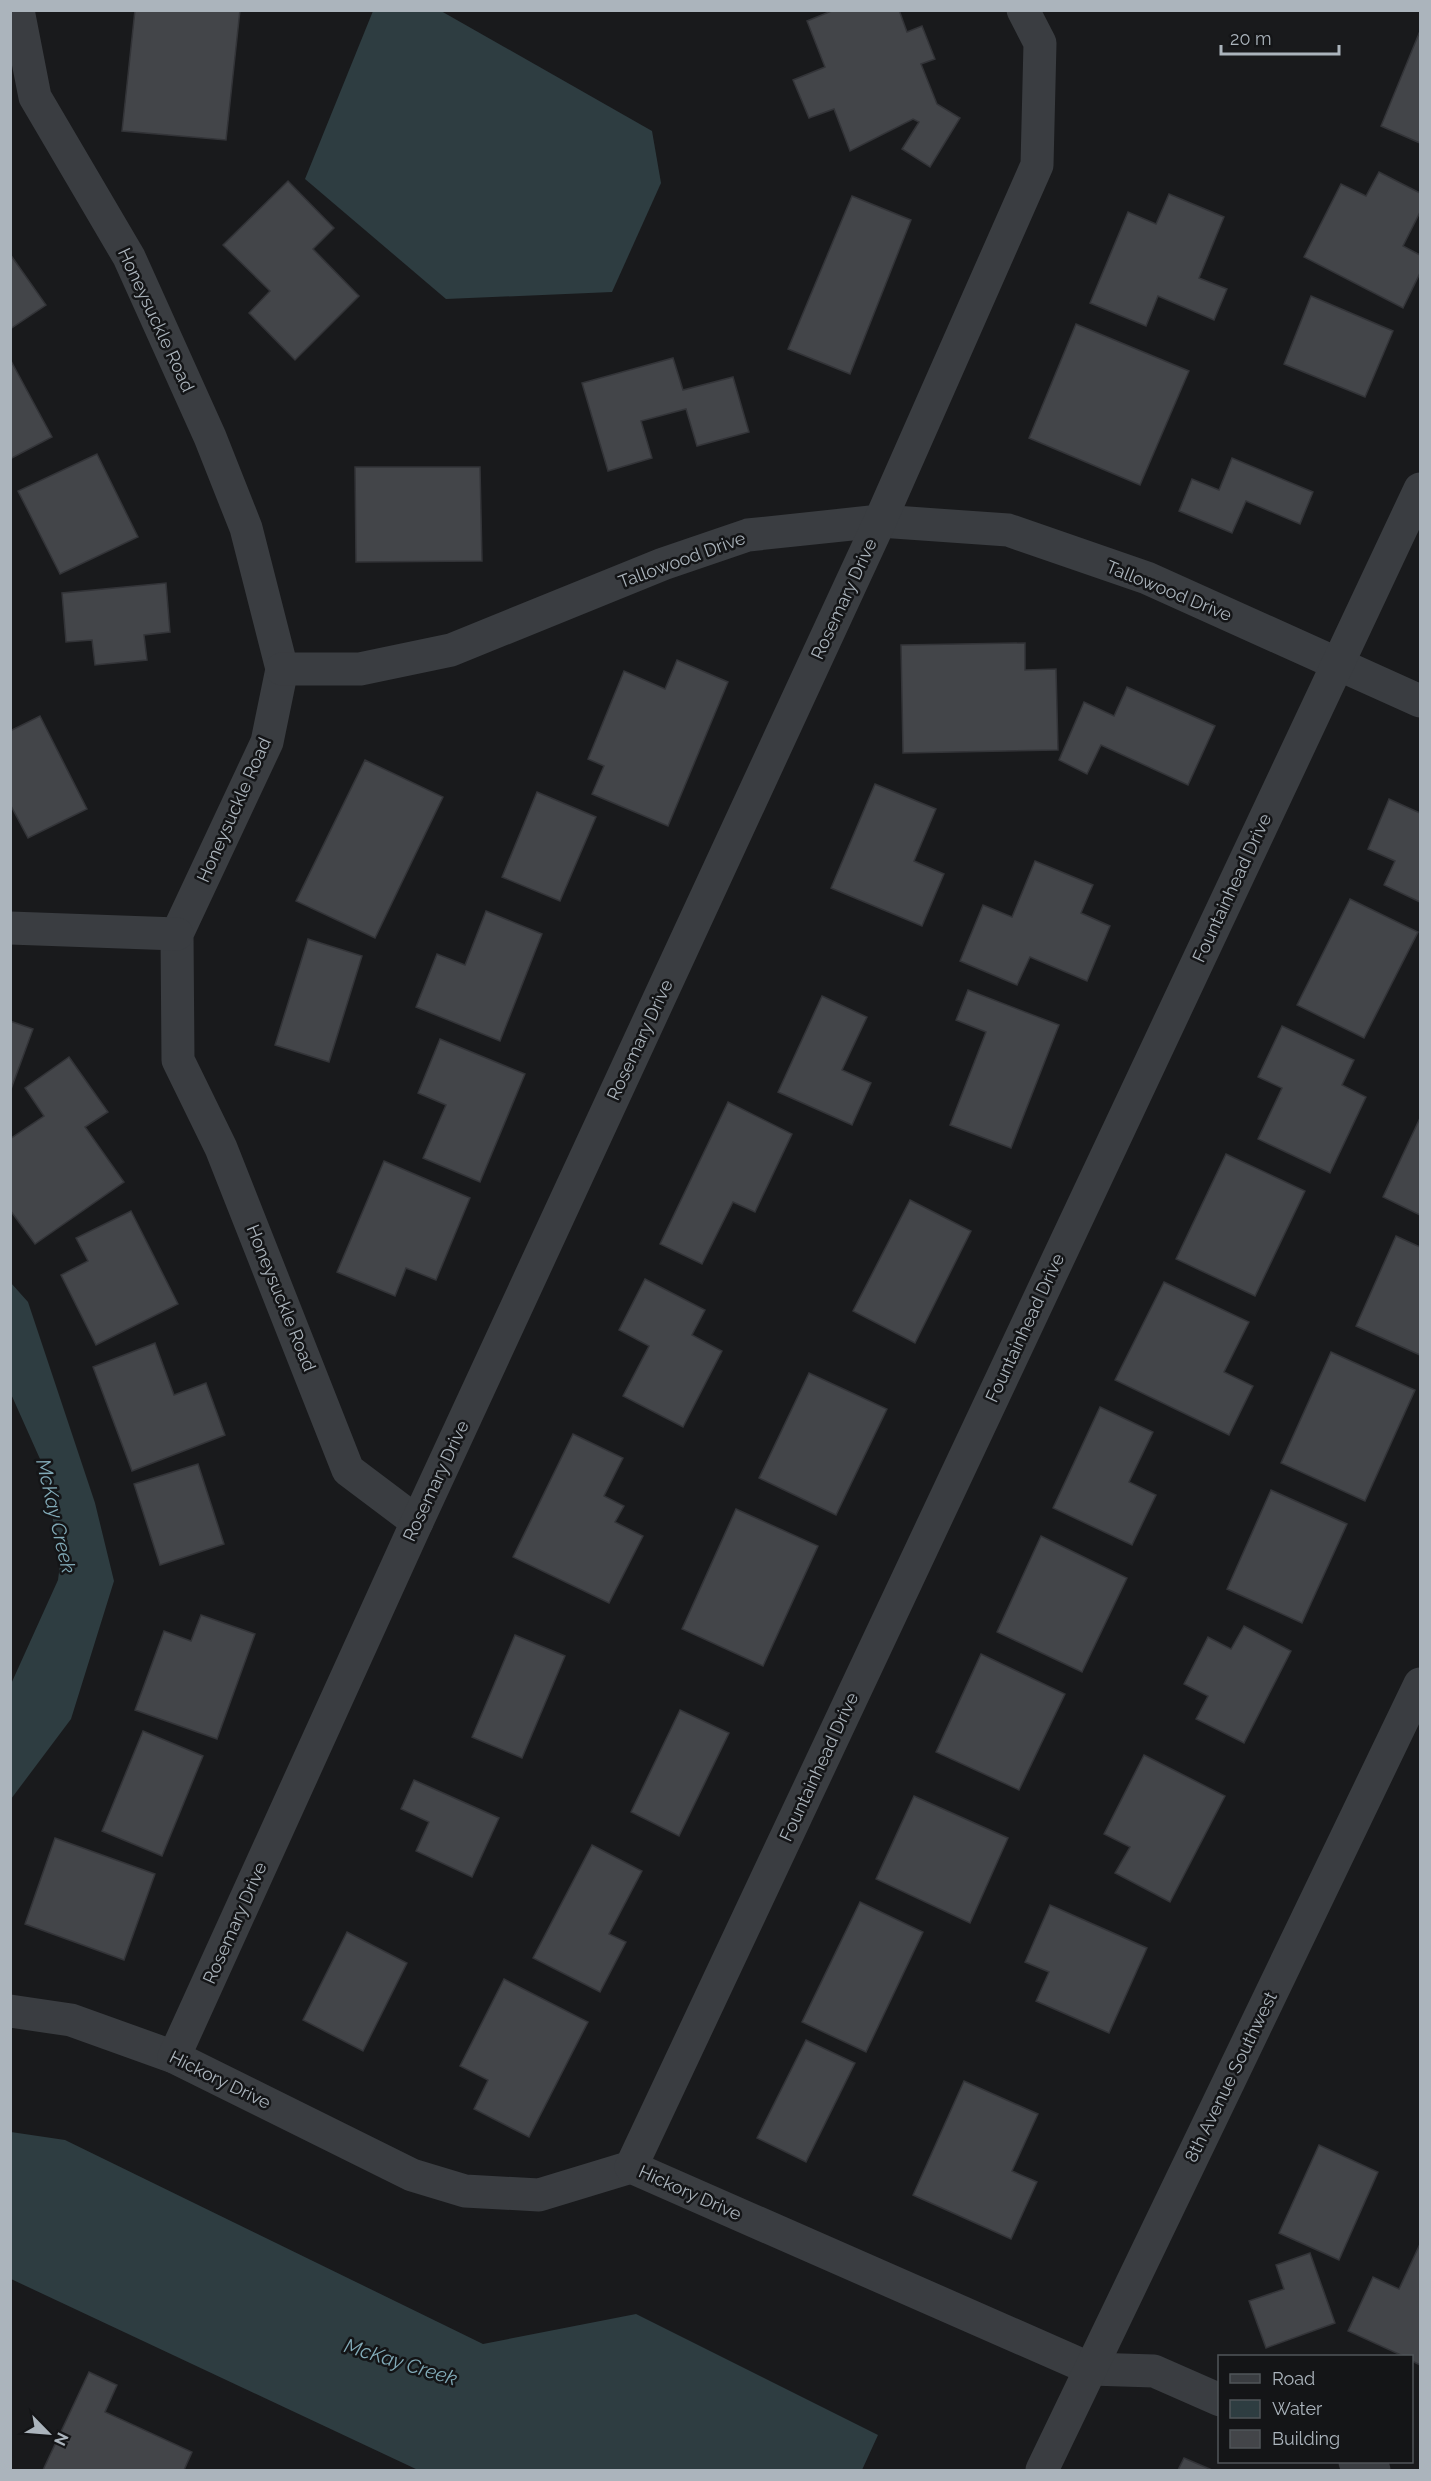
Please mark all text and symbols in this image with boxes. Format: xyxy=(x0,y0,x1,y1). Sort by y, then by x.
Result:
scale bar xyxy=(1221,18,1340,56)
text: 20 m xyxy=(1230,28,1272,49)
street label: Honeysuckle Road xyxy=(114,245,199,395)
street label: Tallowood Drive xyxy=(615,527,749,592)
street label: Rosemary Drive xyxy=(806,535,881,663)
street label: Tallowood Drive xyxy=(1103,556,1235,625)
street label: Honeysuckle Road xyxy=(192,734,275,885)
street label: Fountainhead Drive xyxy=(1188,810,1275,965)
street label: Rosemary Drive xyxy=(602,976,677,1104)
street label: Honeysuckle Road xyxy=(242,1221,320,1374)
street label: Fountainhead Drive xyxy=(981,1250,1068,1405)
street label: Rosemary Drive xyxy=(398,1417,473,1545)
water label: McKay Creek xyxy=(31,1456,81,1576)
street label: Fountainhead Drive xyxy=(775,1689,862,1844)
street label: Rosemary Drive xyxy=(198,1858,271,1987)
street label: 8th Avenue Southwest xyxy=(1180,1988,1281,2166)
street label: Hickory Drive xyxy=(166,2046,275,2113)
street label: Hickory Drive xyxy=(636,2161,745,2225)
water label: McKay Creek xyxy=(342,2333,461,2391)
legend xyxy=(1218,2355,1413,2463)
text: Road xyxy=(1272,2368,1315,2389)
text: Water xyxy=(1272,2398,1323,2419)
north arrow xyxy=(18,2403,78,2463)
text: Building xyxy=(1272,2428,1340,2449)
text: N xyxy=(50,2430,72,2449)

